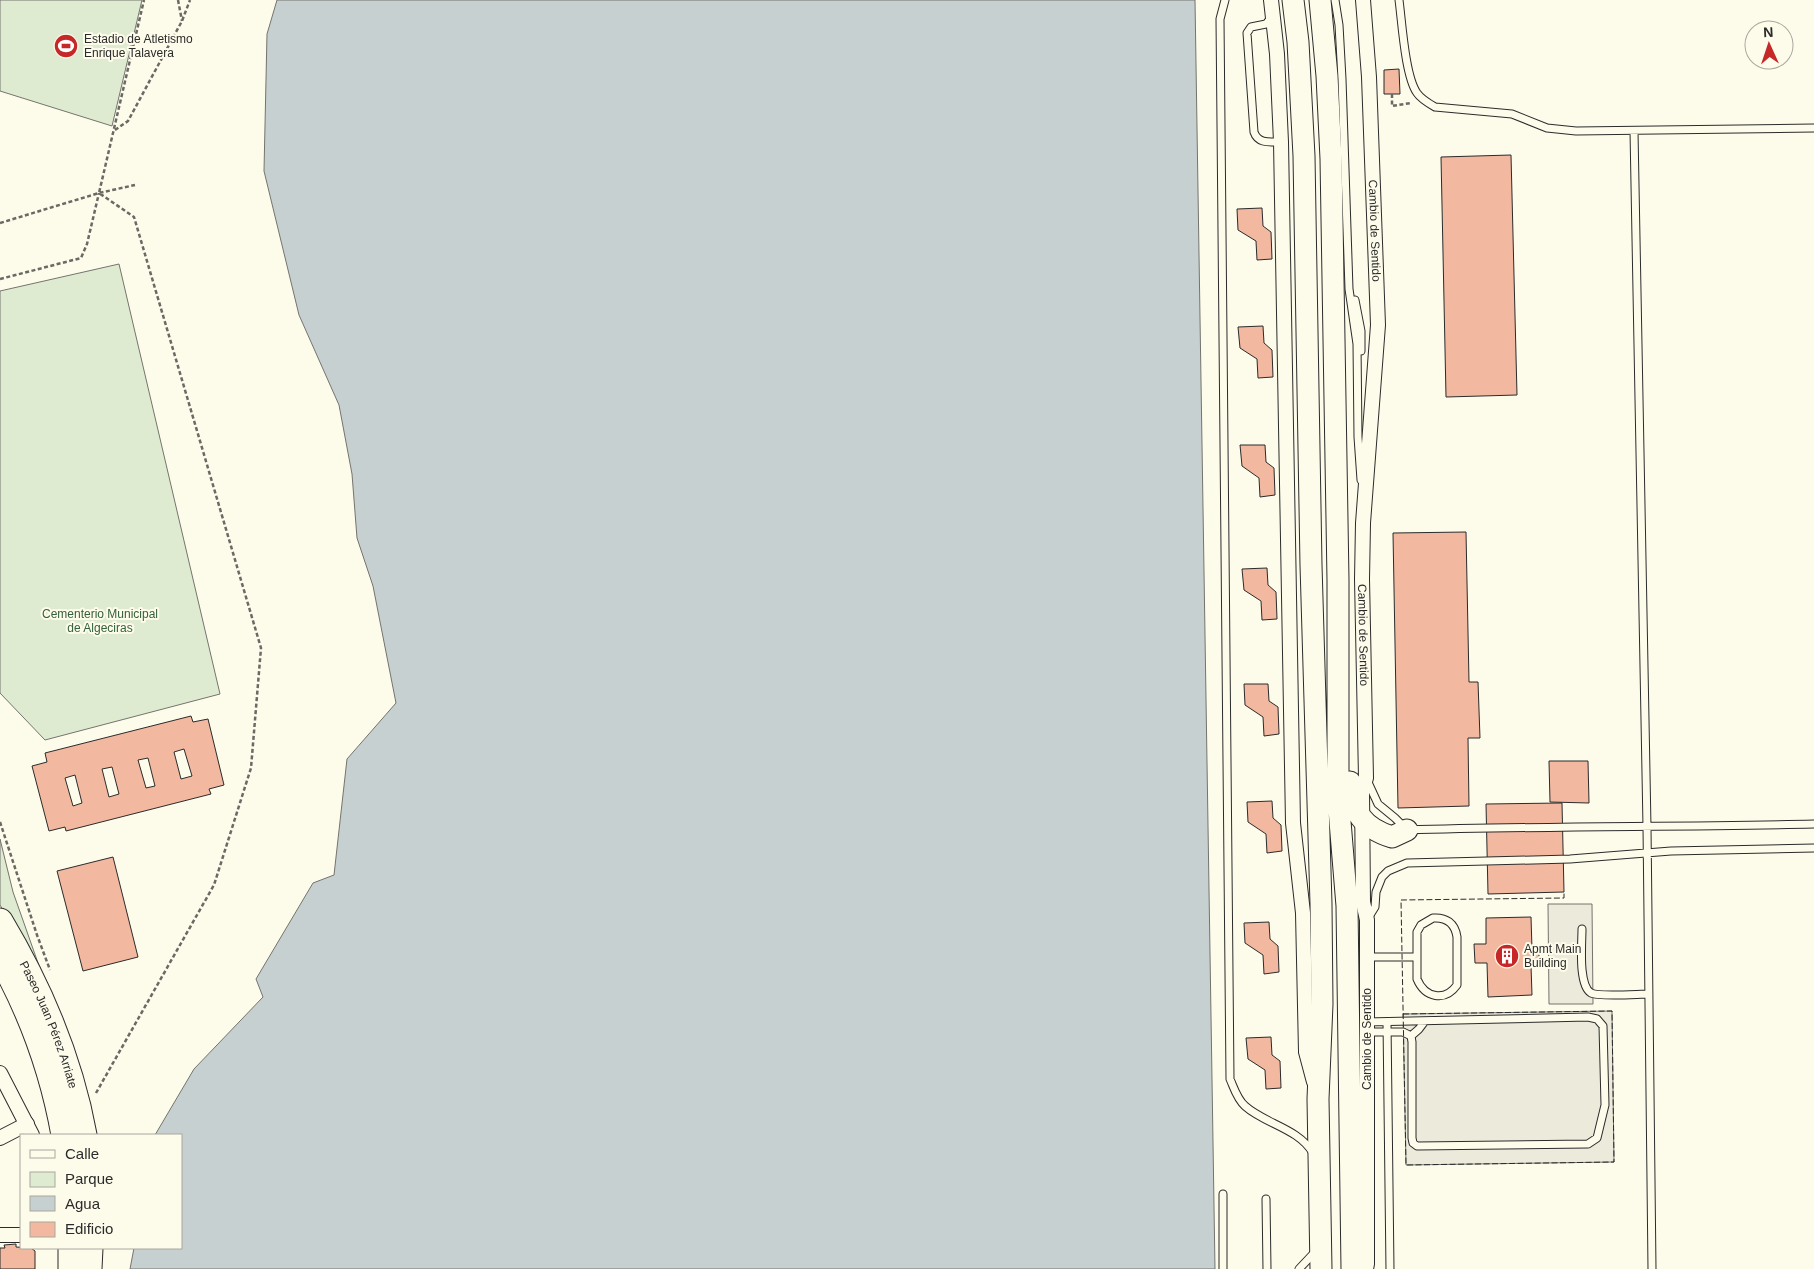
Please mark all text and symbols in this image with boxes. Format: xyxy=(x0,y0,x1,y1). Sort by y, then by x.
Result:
north arrow xyxy=(1744,20,1794,70)
text: N xyxy=(1763,24,1774,40)
place label: Estadio de Atletismo Enrique Talavera xyxy=(84,32,193,60)
sports icon: Estadio de Atletismo Enrique Talavera xyxy=(53,33,79,59)
street label: Cambio de Sentido xyxy=(1366,179,1383,282)
street label: Cambio de Sentido xyxy=(1355,584,1371,687)
park label: Cementerio Municipal de Algeciras xyxy=(42,607,158,635)
place label: Apmt Main Building xyxy=(1524,942,1581,970)
building icon: Apmt Main Building xyxy=(1494,943,1520,969)
street label: Paseo Juan Pérez Arriate xyxy=(17,959,80,1090)
street label: Cambio de Sentido xyxy=(1360,988,1374,1090)
legend xyxy=(20,1134,182,1249)
text: Calle xyxy=(65,1145,99,1162)
text: Parque xyxy=(65,1170,113,1187)
text: Agua xyxy=(65,1195,101,1212)
text: Edificio xyxy=(65,1220,113,1237)

